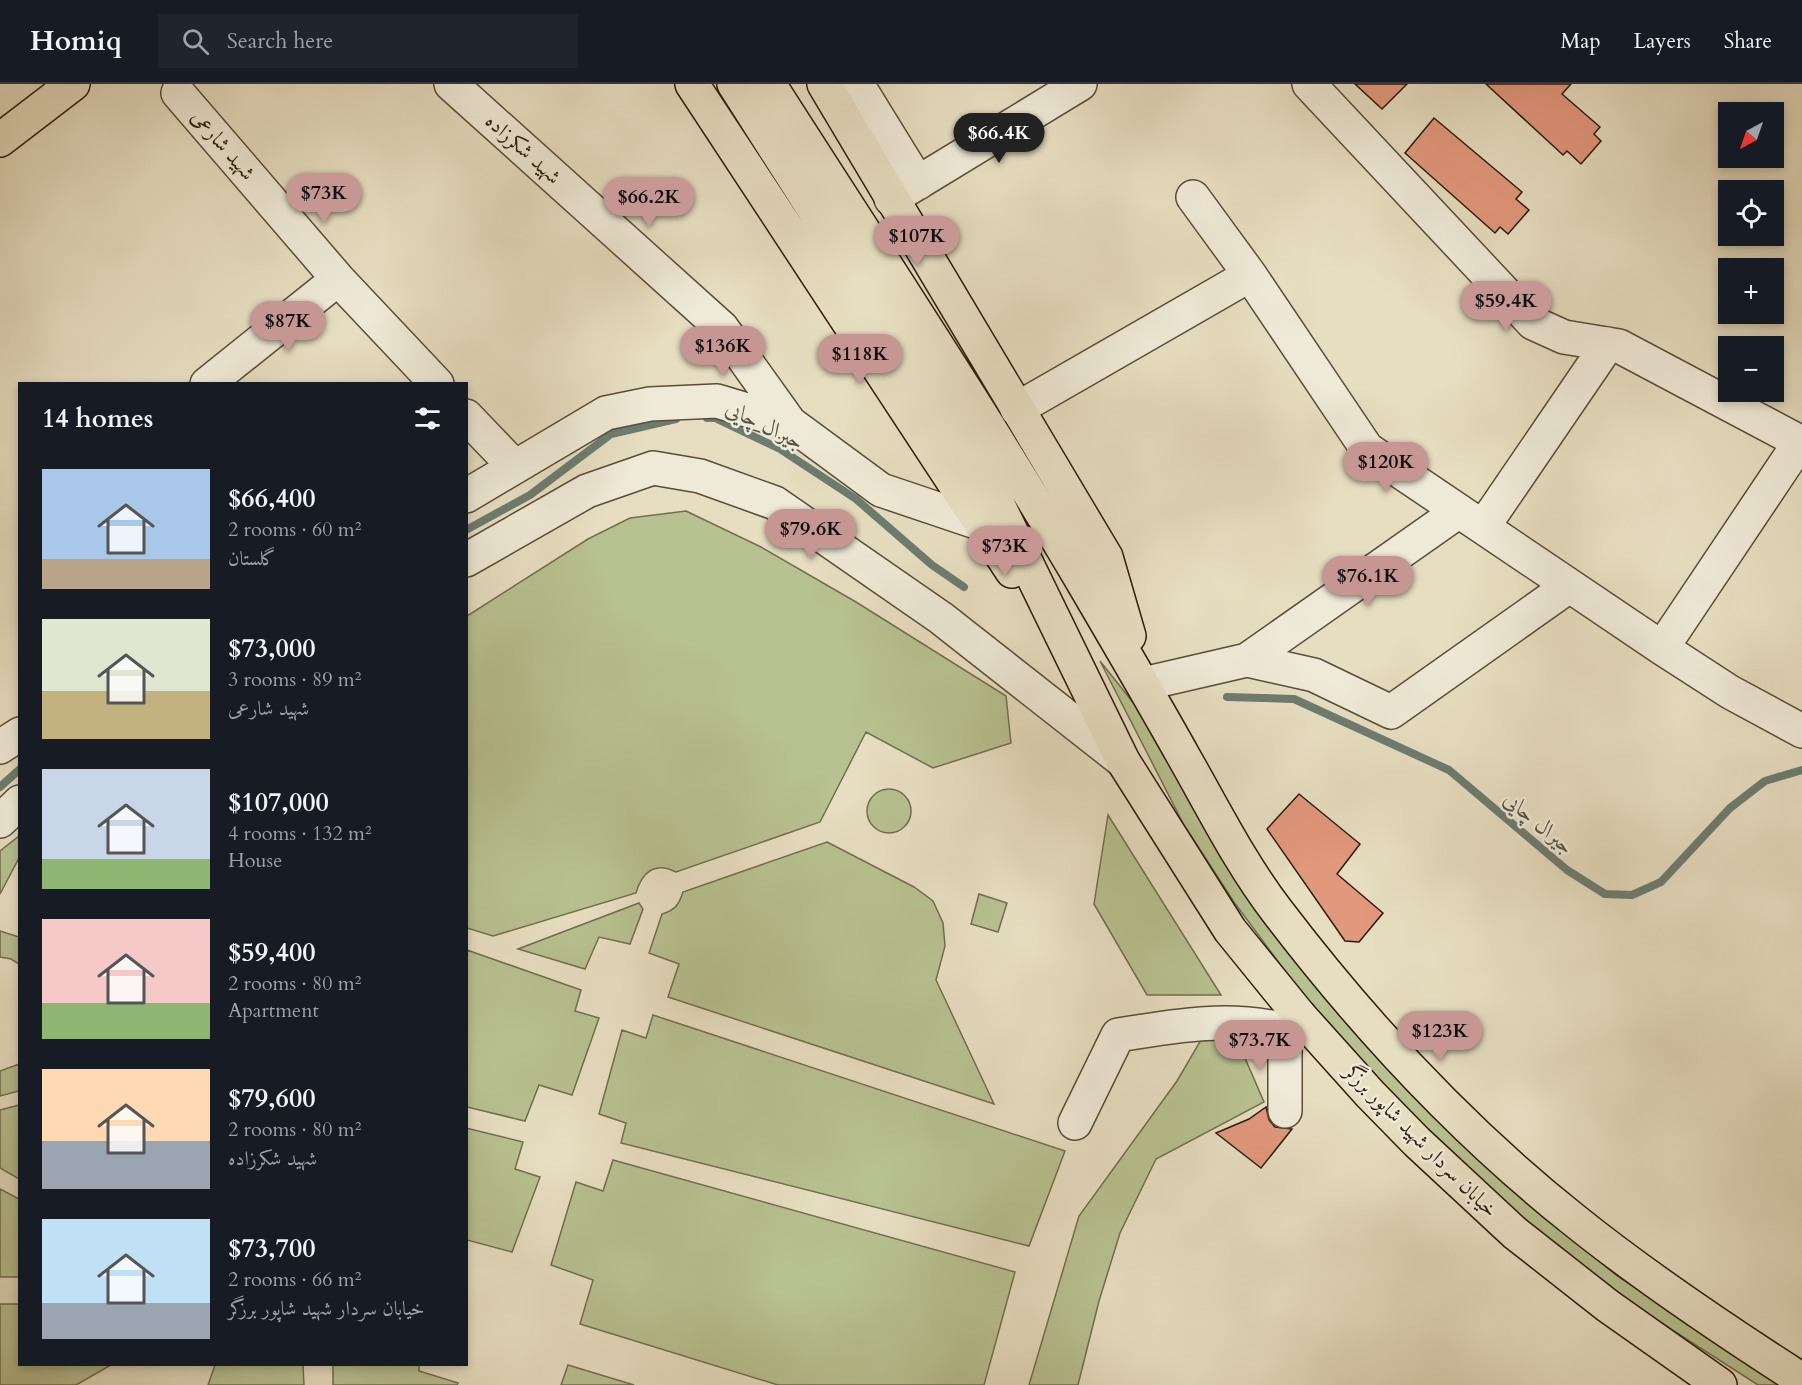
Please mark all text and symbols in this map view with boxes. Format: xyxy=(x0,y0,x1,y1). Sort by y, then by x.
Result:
search box xyxy=(158,14,578,68)
text: Homiq xyxy=(30,22,122,60)
icon: search xyxy=(179,25,212,58)
text: Search here xyxy=(227,26,333,56)
text: Map xyxy=(1561,27,1601,56)
text: Layers xyxy=(1634,27,1691,56)
text: Share xyxy=(1724,27,1772,56)
north arrow xyxy=(1718,102,1784,168)
map controls xyxy=(1718,102,1784,402)
street label: شهید شارعی xyxy=(184,103,262,187)
street label: شهید شکرزاده xyxy=(479,107,567,191)
pin: $66.4K xyxy=(950,113,1048,164)
text: $66.4K xyxy=(968,119,1030,146)
pin: $73K xyxy=(288,173,360,224)
pin: $66.2K xyxy=(600,177,698,228)
text: $73K xyxy=(301,179,347,206)
button: locate xyxy=(1718,180,1784,246)
text: $66.2K xyxy=(618,183,680,210)
pin: $107K xyxy=(875,216,959,267)
text: $107K xyxy=(888,222,946,249)
button: + xyxy=(1718,258,1784,324)
pin: $59.4K xyxy=(1457,281,1555,332)
text: $59.4K xyxy=(1475,287,1537,314)
pin: $87K xyxy=(252,301,324,352)
text: $87K xyxy=(265,307,311,334)
pin: $136K xyxy=(681,326,765,377)
text: $136K xyxy=(694,332,752,359)
pin: $118K xyxy=(818,334,902,385)
button: − xyxy=(1718,336,1784,402)
text: $118K xyxy=(831,340,889,367)
water label: جیرال چایی xyxy=(721,393,809,457)
text: 14 homes xyxy=(42,401,153,436)
icon: filters xyxy=(411,402,444,435)
pin: $120K xyxy=(1344,442,1428,493)
text: $120K xyxy=(1357,448,1415,475)
text: $66,400 xyxy=(228,481,316,516)
icon: home xyxy=(90,493,162,565)
pin: $79.6K xyxy=(762,509,860,560)
text: $79.6K xyxy=(780,515,842,542)
text: 2 rooms · 60 m² xyxy=(228,516,361,543)
pin: $73K xyxy=(969,526,1041,577)
text: $73K xyxy=(982,532,1028,559)
text: گلستان xyxy=(228,545,276,572)
pin: $76.1K xyxy=(1319,556,1417,607)
text: $76.1K xyxy=(1337,562,1399,589)
text: $73,000 xyxy=(228,631,316,666)
icon: home xyxy=(90,643,162,715)
text: 3 rooms · 89 m² xyxy=(228,666,361,693)
text: شهید شارعی xyxy=(228,695,309,722)
water label: جیرال چایی xyxy=(1497,784,1581,862)
text: $107,000 xyxy=(228,785,329,820)
icon: home xyxy=(90,793,162,865)
text: 4 rooms · 132 m² xyxy=(228,820,372,847)
text: House xyxy=(228,847,282,874)
text: $59,400 xyxy=(228,935,316,970)
icon: home xyxy=(90,943,162,1015)
text: 2 rooms · 80 m² xyxy=(228,970,361,997)
text: Apartment xyxy=(228,997,319,1024)
pin: $123K xyxy=(1398,1011,1482,1062)
text: $123K xyxy=(1411,1017,1469,1044)
pin: $73.7K xyxy=(1211,1020,1309,1071)
text: $73.7K xyxy=(1229,1026,1291,1053)
street label: خیابان سردار شهید شاپور برزگر xyxy=(1336,1056,1504,1224)
text: $79,600 xyxy=(228,1081,316,1116)
icon: home xyxy=(90,1093,162,1165)
text: 2 rooms · 80 m² xyxy=(228,1116,361,1143)
text: شهید شکرزاده xyxy=(228,1145,317,1172)
text: $73,700 xyxy=(228,1231,316,1266)
icon: home xyxy=(90,1243,162,1315)
text: 2 rooms · 66 m² xyxy=(228,1266,361,1293)
text: خیابان سردار شهید شاپور برزگر xyxy=(228,1295,425,1322)

